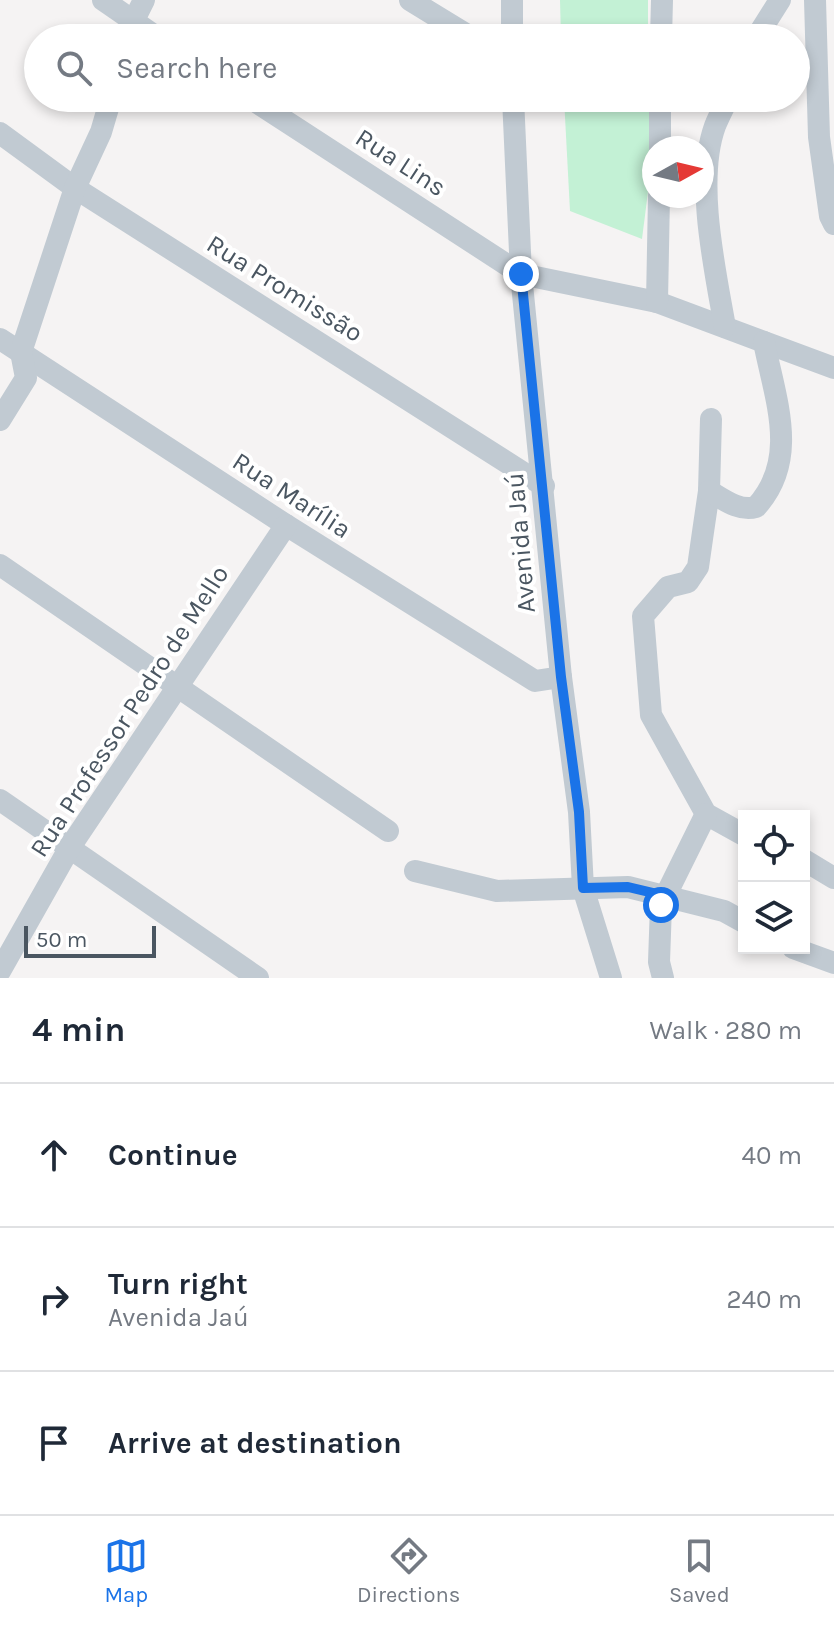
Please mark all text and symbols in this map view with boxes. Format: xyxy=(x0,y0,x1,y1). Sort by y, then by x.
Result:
search box xyxy=(24,24,810,112)
icon: search xyxy=(52,46,96,90)
text: Search here xyxy=(116,50,277,86)
street label: Rua Lins xyxy=(350,122,452,203)
north arrow xyxy=(642,136,714,208)
street label: Rua Promissão xyxy=(201,228,368,349)
route end xyxy=(503,256,539,292)
street label: Rua Marília xyxy=(227,446,357,545)
street label: Avenida Jaú xyxy=(499,472,542,614)
street label: Rua Professor Pedro de Mello xyxy=(23,560,235,863)
map controls xyxy=(738,810,810,954)
button: locate xyxy=(738,810,810,882)
button: layers xyxy=(738,882,810,954)
route start xyxy=(643,887,679,923)
scale bar xyxy=(24,922,156,958)
text: 50 m xyxy=(36,927,87,953)
text: 4 min xyxy=(32,1010,125,1050)
text: Walk · 280 m xyxy=(649,1015,802,1046)
icon: ahead xyxy=(32,1133,76,1177)
text: Continue xyxy=(108,1137,238,1173)
text: 40 m xyxy=(742,1140,802,1171)
text: Turn right xyxy=(108,1266,248,1302)
icon: right xyxy=(32,1277,76,1321)
text: 240 m xyxy=(726,1284,802,1315)
text: Avenida Jaú xyxy=(108,1302,249,1333)
icon: arrive xyxy=(32,1421,76,1465)
text: Arrive at destination xyxy=(108,1425,402,1461)
tab: Map xyxy=(104,1534,148,1608)
tab: Directions xyxy=(357,1534,460,1608)
tab: Saved xyxy=(669,1534,730,1608)

